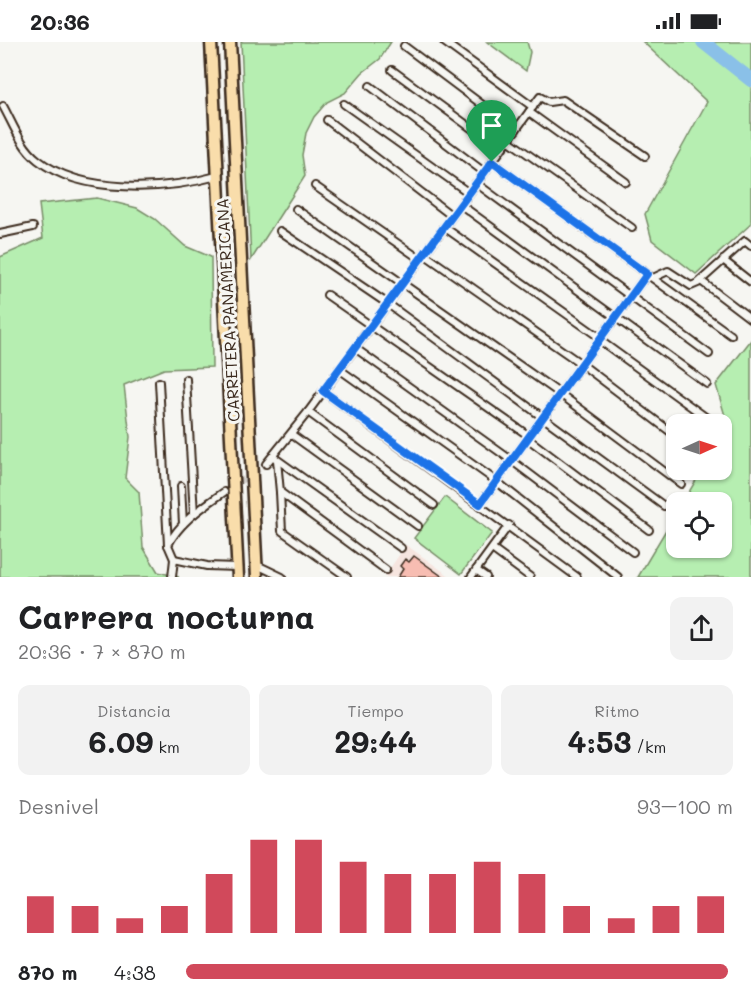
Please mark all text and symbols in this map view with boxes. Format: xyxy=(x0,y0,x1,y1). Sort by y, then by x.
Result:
text: 20:36 xyxy=(30,7,90,36)
pin xyxy=(466,100,517,162)
icon: arrive xyxy=(475,109,508,142)
street label: CARRETERA PANAMERICANA xyxy=(211,198,244,422)
north arrow xyxy=(666,414,732,480)
map controls xyxy=(666,414,732,558)
button: locate xyxy=(666,492,732,558)
text: Carrera nocturna xyxy=(18,594,315,637)
button: share xyxy=(670,597,733,660)
text: 20:36 · 7 × 870 m xyxy=(18,638,186,664)
text: Distancia xyxy=(97,700,171,721)
text: Tiempo xyxy=(348,700,403,721)
text: Ritmo xyxy=(595,700,639,721)
text: 6.09 xyxy=(89,721,153,761)
text: 29:44 xyxy=(334,721,417,761)
text: 4:53 xyxy=(567,721,631,761)
text: km xyxy=(153,736,180,757)
text: /km xyxy=(631,736,666,757)
text: Desnivel xyxy=(18,793,99,819)
text: 93–100 m xyxy=(637,793,733,819)
text: 870 m xyxy=(18,959,77,985)
text: 4:38 xyxy=(114,959,156,985)

